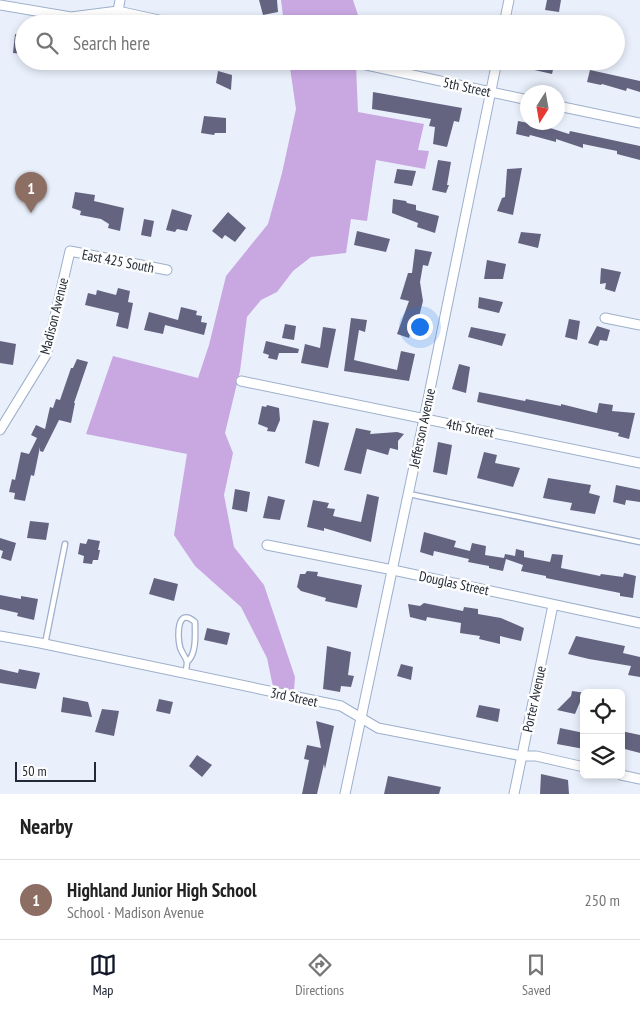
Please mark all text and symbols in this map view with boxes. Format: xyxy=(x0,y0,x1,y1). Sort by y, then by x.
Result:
search box xyxy=(15,15,625,70)
icon: search xyxy=(33,29,61,57)
text: Search here xyxy=(73,31,150,55)
street label: 5th Street xyxy=(442,73,493,101)
north arrow xyxy=(520,85,565,130)
pin: 1 xyxy=(15,172,47,213)
street label: East 425 South xyxy=(80,245,156,277)
street label: Madison Avenue xyxy=(36,276,72,356)
your location xyxy=(407,314,433,340)
street label: Jefferson Avenue xyxy=(405,386,439,470)
street label: 4th Street xyxy=(445,415,496,441)
street label: Douglas Street xyxy=(417,567,491,599)
street label: Porter Avenue xyxy=(518,664,550,734)
street label: 3rd Street xyxy=(269,683,320,711)
map controls xyxy=(580,689,625,779)
button: locate xyxy=(580,689,625,734)
button: layers xyxy=(580,734,625,779)
scale bar xyxy=(15,759,96,782)
text: 50 m xyxy=(22,762,47,780)
text: Nearby xyxy=(20,813,73,840)
text: Highland Junior High School xyxy=(67,878,257,902)
text: 1 xyxy=(32,890,40,910)
text: 250 m xyxy=(585,890,620,910)
text: School · Madison Avenue xyxy=(67,902,204,922)
tab: Map xyxy=(89,951,117,999)
tab: Directions xyxy=(295,951,344,999)
tab: Saved xyxy=(522,951,551,999)

